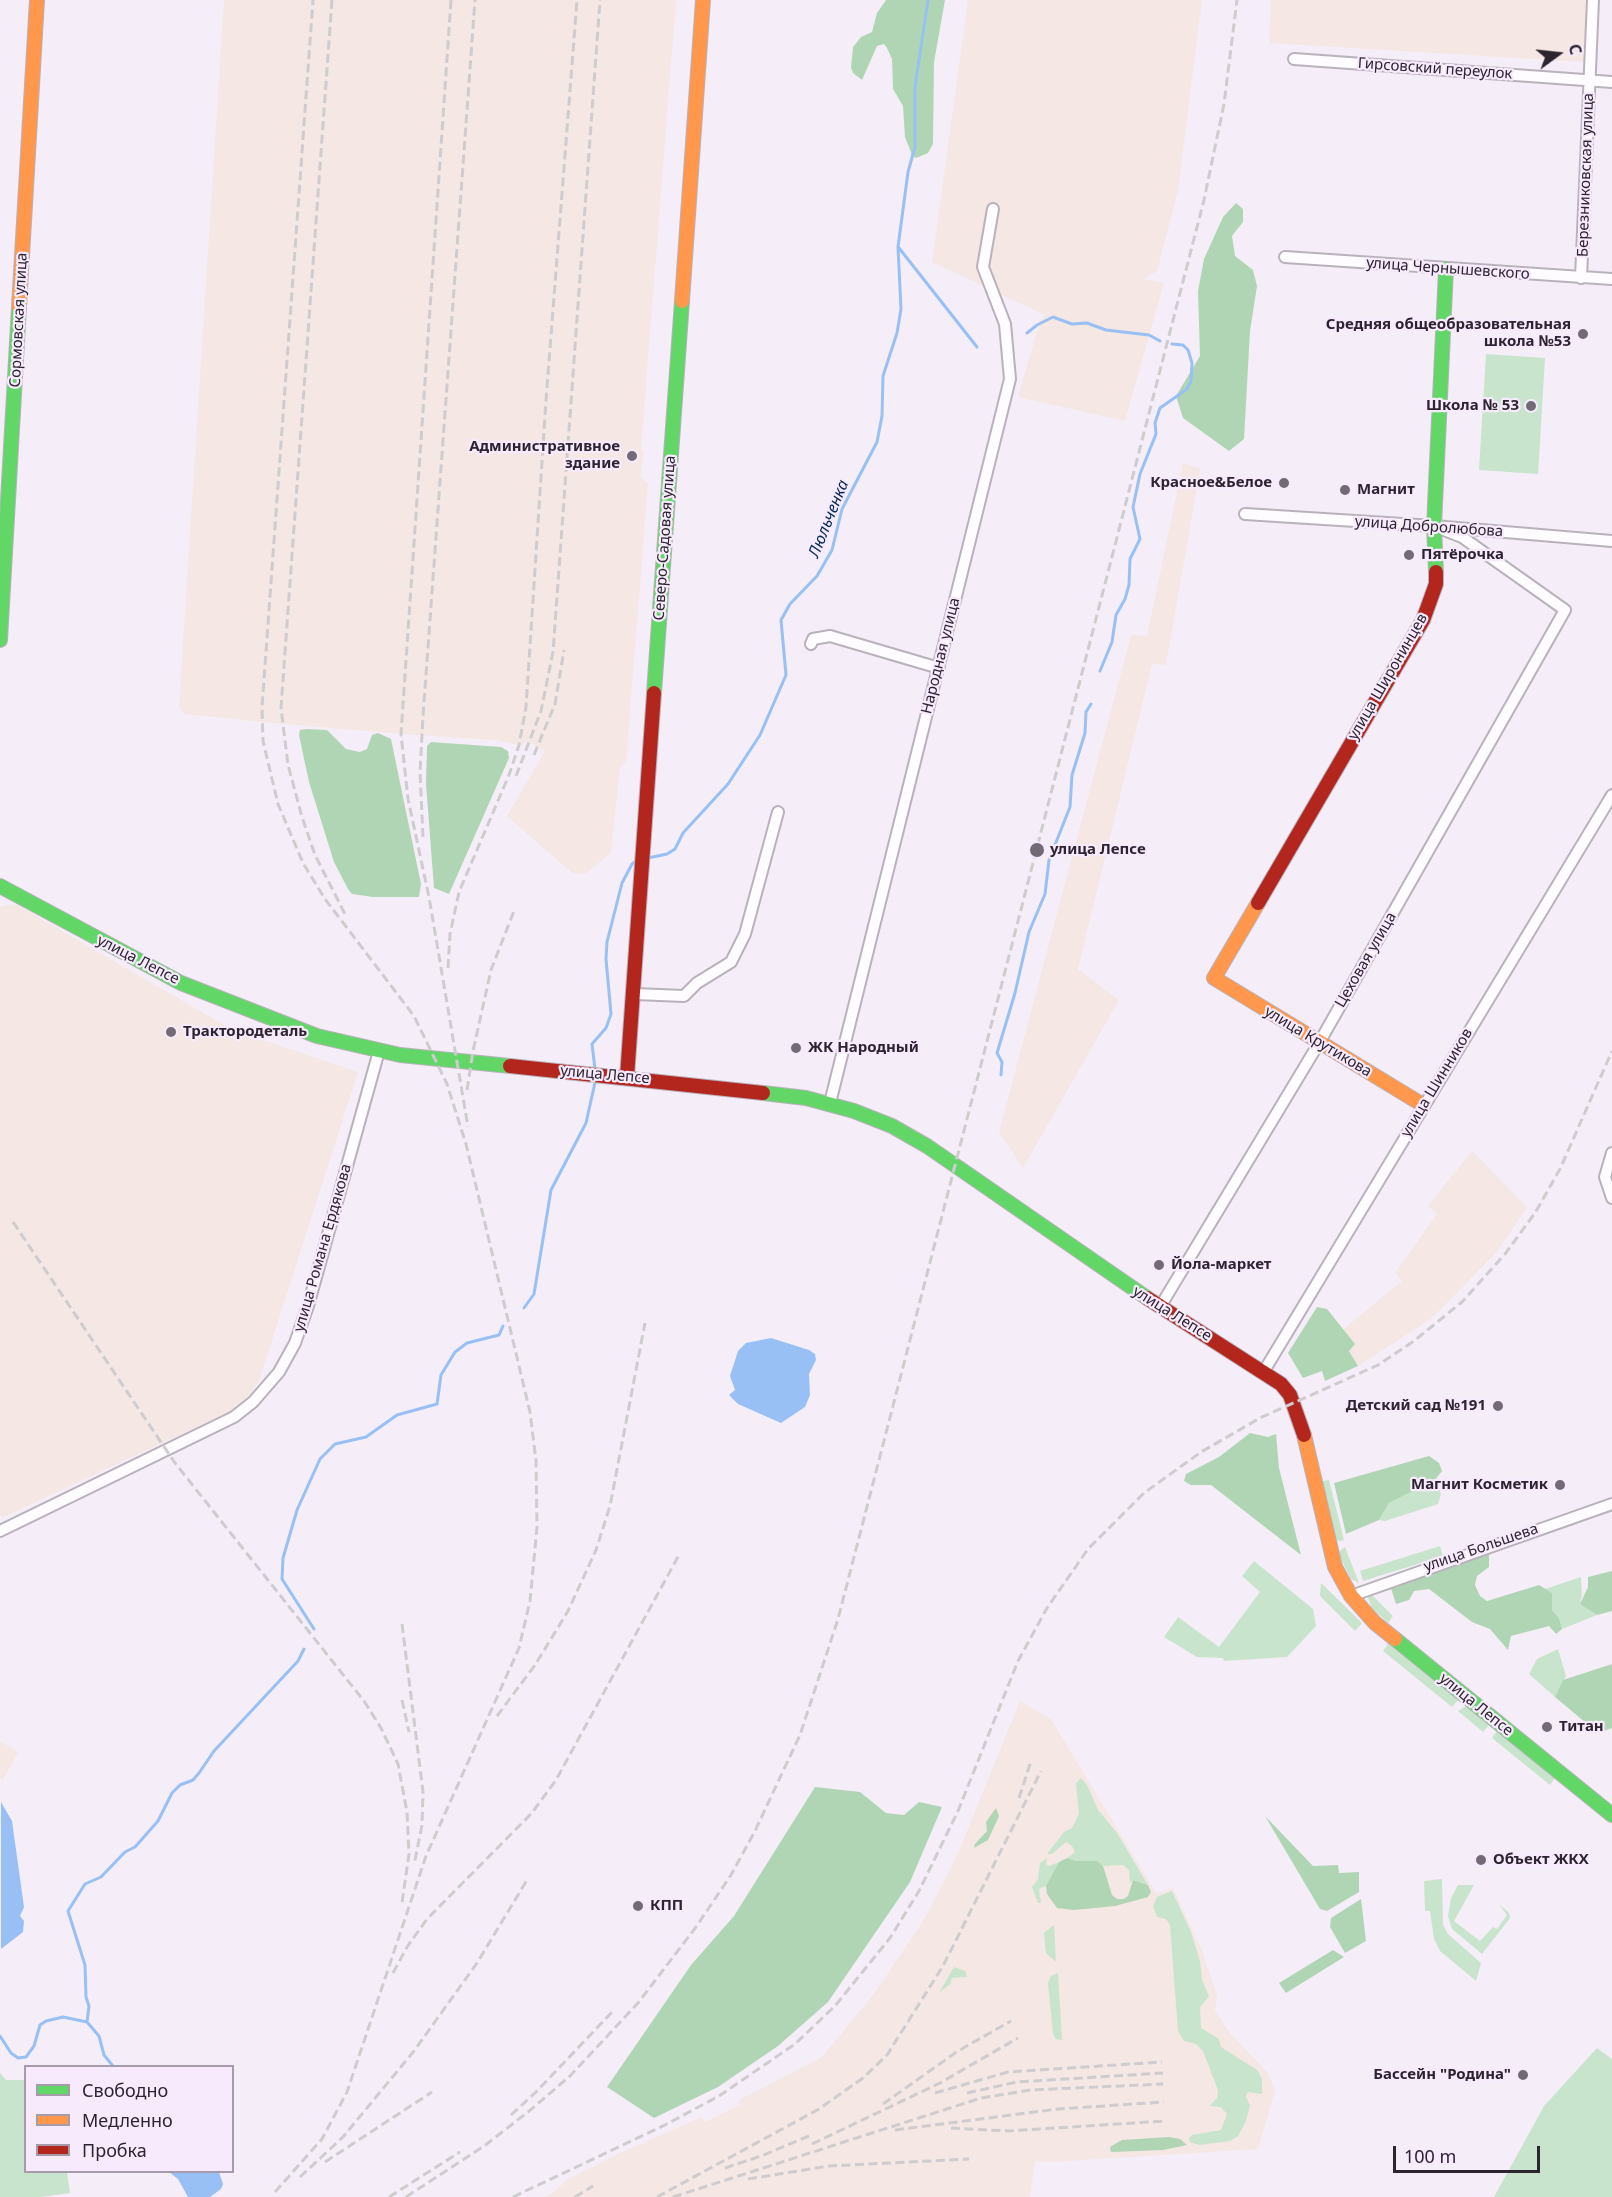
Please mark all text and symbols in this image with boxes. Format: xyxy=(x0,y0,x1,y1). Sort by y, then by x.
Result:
north arrow xyxy=(1528,24,1588,84)
text: С xyxy=(1563,41,1587,57)
street label: Гирсовский переулок xyxy=(1357,55,1513,83)
street label: Березниковская улица xyxy=(1574,93,1598,257)
street label: Сормовская улица xyxy=(6,252,32,388)
street label: улица Чернышевского xyxy=(1366,254,1530,284)
place label: Средняя общеобразовательная школа №53 xyxy=(1326,316,1571,351)
marker: Средняя общеобразовательная школа №53 xyxy=(1576,327,1590,341)
place label: Школа № 53 xyxy=(1426,397,1519,415)
marker: Школа № 53 xyxy=(1524,399,1538,413)
place label: Административное здание xyxy=(469,438,620,473)
marker: Административное здание xyxy=(625,449,639,463)
street label: Северо-Садовая улица xyxy=(650,455,680,621)
place label: Красное&Белое xyxy=(1150,474,1272,492)
marker: Красное&Белое xyxy=(1277,476,1291,490)
water label: Люльченка xyxy=(805,477,853,561)
place label: Магнит xyxy=(1357,481,1415,499)
marker: Магнит xyxy=(1338,483,1352,497)
street label: улица Добролюбова xyxy=(1354,513,1504,541)
place label: Пятёрочка xyxy=(1421,546,1504,564)
marker: Пятёрочка xyxy=(1402,548,1416,562)
street label: Народная улица xyxy=(918,596,964,716)
street label: улица Широнинцев xyxy=(1344,611,1432,743)
marker: улица Лепсе xyxy=(1028,841,1046,859)
place label: улица Лепсе xyxy=(1050,841,1146,859)
street label: Цеховая улица xyxy=(1331,909,1401,1011)
street label: улица Лепсе xyxy=(94,932,182,988)
street label: улица Крутикова xyxy=(1261,1003,1375,1081)
place label: Трактородеталь xyxy=(183,1023,307,1041)
marker: Трактородеталь xyxy=(164,1025,178,1039)
street label: улица Шинников xyxy=(1397,1025,1477,1141)
place label: ЖК Народный xyxy=(808,1039,919,1057)
marker: ЖК Народный xyxy=(789,1041,803,1055)
street label: улица Лепсе xyxy=(560,1062,650,1088)
street label: улица Романа Ердякова xyxy=(290,1162,356,1334)
place label: Йола-маркет xyxy=(1171,1256,1271,1274)
marker: Йола-маркет xyxy=(1152,1258,1166,1272)
street label: улица Лепсе xyxy=(1129,1283,1215,1345)
place label: Детский сад №191 xyxy=(1346,1397,1486,1415)
marker: Детский сад №191 xyxy=(1491,1399,1505,1413)
place label: Магнит Косметик xyxy=(1411,1476,1548,1494)
marker: Магнит Косметик xyxy=(1553,1478,1567,1492)
street label: улица Большева xyxy=(1421,1520,1541,1576)
street label: улица Лепсе xyxy=(1435,1670,1517,1740)
place label: Титан xyxy=(1559,1718,1604,1736)
marker: Титан xyxy=(1540,1720,1554,1734)
place label: Объект ЖКХ xyxy=(1493,1851,1589,1869)
marker: Объект ЖКХ xyxy=(1474,1853,1488,1867)
place label: КПП xyxy=(650,1897,683,1915)
marker: КПП xyxy=(631,1899,645,1913)
legend xyxy=(24,2065,234,2173)
place label: Бассейн "Родина" xyxy=(1373,2066,1511,2084)
marker: Бассейн "Родина" xyxy=(1516,2068,1530,2082)
text: Свободно xyxy=(82,2078,168,2102)
text: Медленно xyxy=(82,2108,173,2132)
scale bar xyxy=(1396,2134,1543,2172)
text: Пробка xyxy=(82,2138,147,2162)
text: 100 m xyxy=(1404,2144,1456,2168)

